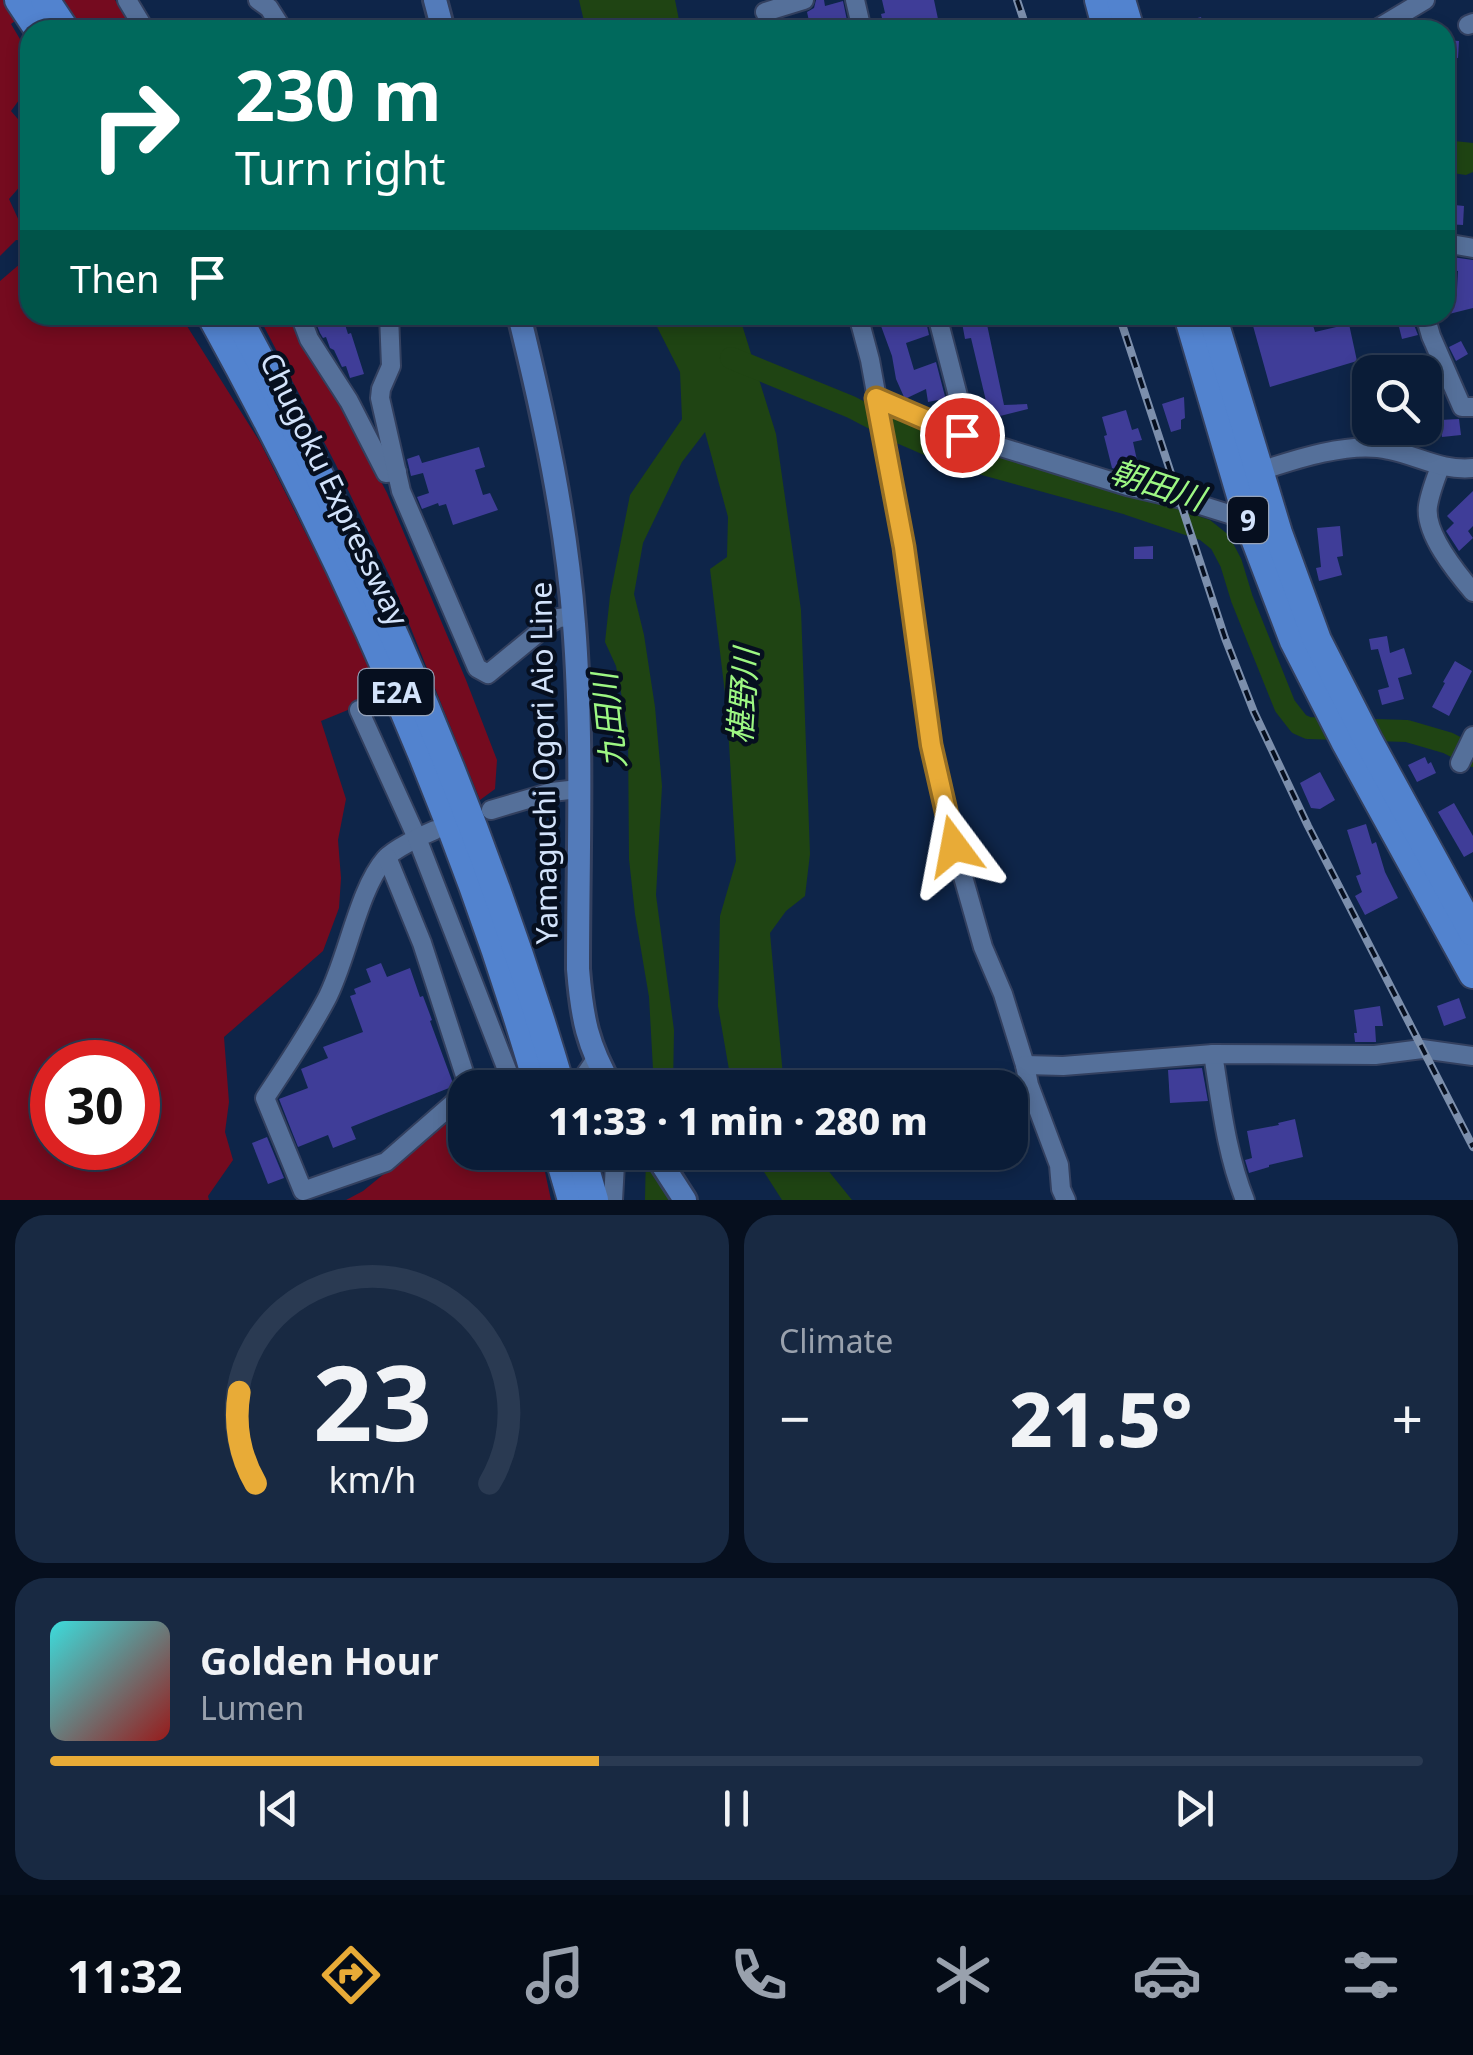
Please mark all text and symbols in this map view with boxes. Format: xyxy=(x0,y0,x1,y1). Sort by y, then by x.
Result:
text: 230 m xyxy=(235,46,442,142)
icon: right xyxy=(70,60,200,190)
text: Turn right xyxy=(235,137,446,198)
icon: arrive xyxy=(180,250,235,305)
text: Then xyxy=(70,252,160,304)
street label: Chugoku Expressway xyxy=(251,346,419,633)
map controls xyxy=(1352,355,1442,445)
button: search xyxy=(1352,355,1442,445)
pin xyxy=(920,393,1005,478)
icon: arrive xyxy=(935,408,990,463)
water label: 朝田川 xyxy=(1106,449,1213,520)
road number: 9 xyxy=(1228,497,1268,543)
street label: Yamaguchi Ogori Aio Line xyxy=(519,581,567,945)
water label: 椹野川 xyxy=(717,644,767,745)
water label: 九田川 xyxy=(581,668,634,771)
road number: E2A xyxy=(358,669,434,715)
position arrow xyxy=(902,794,1006,898)
speed limit sign: 30 xyxy=(30,1040,160,1170)
text: 11:33 · 1 min · 280 m xyxy=(548,1094,928,1146)
text: Climate xyxy=(779,1319,893,1362)
text: 23 xyxy=(313,1330,431,1471)
text: 21.5° xyxy=(1009,1367,1193,1469)
text: − xyxy=(779,1380,810,1455)
text: + xyxy=(1392,1380,1423,1455)
text: km/h xyxy=(328,1455,416,1503)
text: Golden Hour xyxy=(200,1634,438,1686)
text: Lumen xyxy=(200,1686,304,1729)
icon: previous xyxy=(251,1781,306,1836)
icon: pause xyxy=(709,1781,764,1836)
icon: next xyxy=(1167,1781,1222,1836)
icon: directions xyxy=(316,1940,386,2010)
icon: music xyxy=(520,1940,590,2010)
icon: phone xyxy=(724,1940,794,2010)
icon: climate xyxy=(928,1940,998,2010)
icon: car xyxy=(1132,1940,1202,2010)
icon: filters xyxy=(1336,1940,1406,2010)
text: 11:32 xyxy=(67,1945,183,2006)

